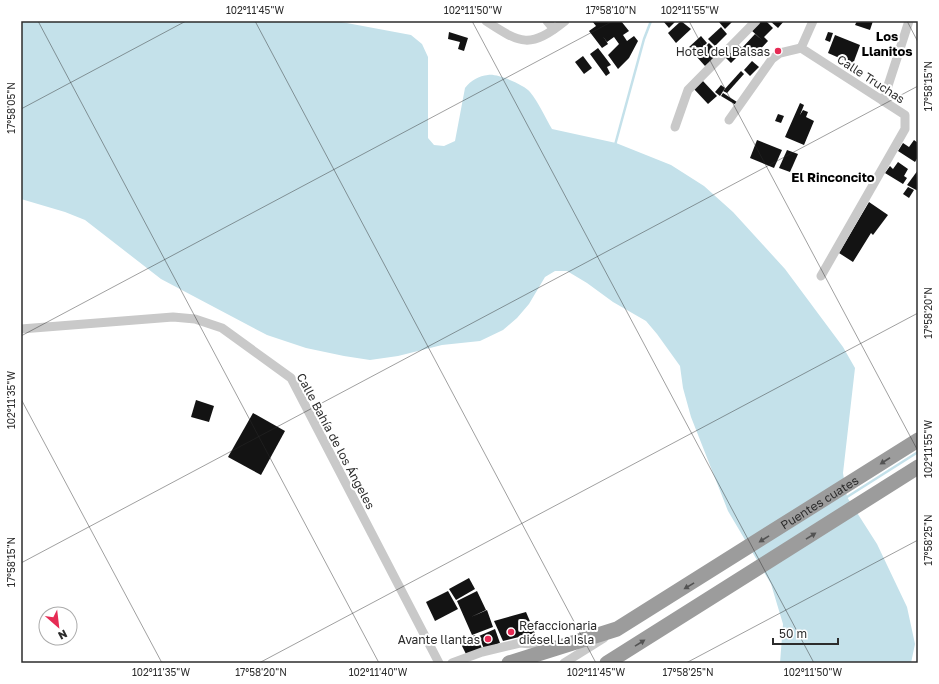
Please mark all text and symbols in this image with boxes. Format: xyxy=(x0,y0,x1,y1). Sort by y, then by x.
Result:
text: 102°11'45"W xyxy=(226,4,285,16)
text: 102°11'50"W xyxy=(444,4,503,16)
text: 17°58'10"N xyxy=(586,4,636,16)
text: 102°11'55"W xyxy=(661,4,719,16)
district label: Los Llanitos xyxy=(861,28,913,59)
place label: Hotel del Balsas xyxy=(676,44,770,59)
marker: Hotel del Balsas xyxy=(773,46,783,56)
street label: Calle Truchas xyxy=(834,52,908,106)
text: 17°58'15"N xyxy=(922,61,934,111)
text: 17°58'05"N xyxy=(5,82,17,134)
district label: El Rinconcito xyxy=(791,169,875,185)
text: 17°58'20"N xyxy=(922,287,934,339)
street label: Calle Bahía de los Ángeles xyxy=(294,370,378,512)
text: 102°11'35"W xyxy=(5,371,17,429)
text: 102°11'55"W xyxy=(922,420,934,478)
one-way arrow xyxy=(880,457,890,465)
street label: Puentes cuates xyxy=(777,472,861,532)
text: 17°58'25"N xyxy=(922,514,934,566)
one-way arrow xyxy=(805,532,817,539)
one-way arrow xyxy=(758,535,770,542)
text: 17°58'15"N xyxy=(5,537,17,587)
one-way arrow xyxy=(683,582,695,589)
north arrow xyxy=(38,606,78,646)
place label: Refaccionaria diésel La Isla xyxy=(519,618,597,647)
scale bar xyxy=(773,620,838,646)
text: 50 m xyxy=(779,626,807,641)
marker: Refaccionaria diésel La Isla xyxy=(506,627,516,637)
text: N xyxy=(56,628,70,643)
place label: Avante llantas xyxy=(398,632,480,647)
marker: Avante llantas xyxy=(483,634,493,644)
one-way arrow xyxy=(634,639,646,646)
text: 102°11'35"W xyxy=(132,666,190,678)
text: 17°58'20"N xyxy=(235,666,287,678)
text: 102°11'40"W xyxy=(349,666,408,678)
text: 102°11'45"W xyxy=(567,666,626,678)
text: 17°58'25"N xyxy=(662,666,714,678)
text: 102°11'50"W xyxy=(784,666,843,678)

